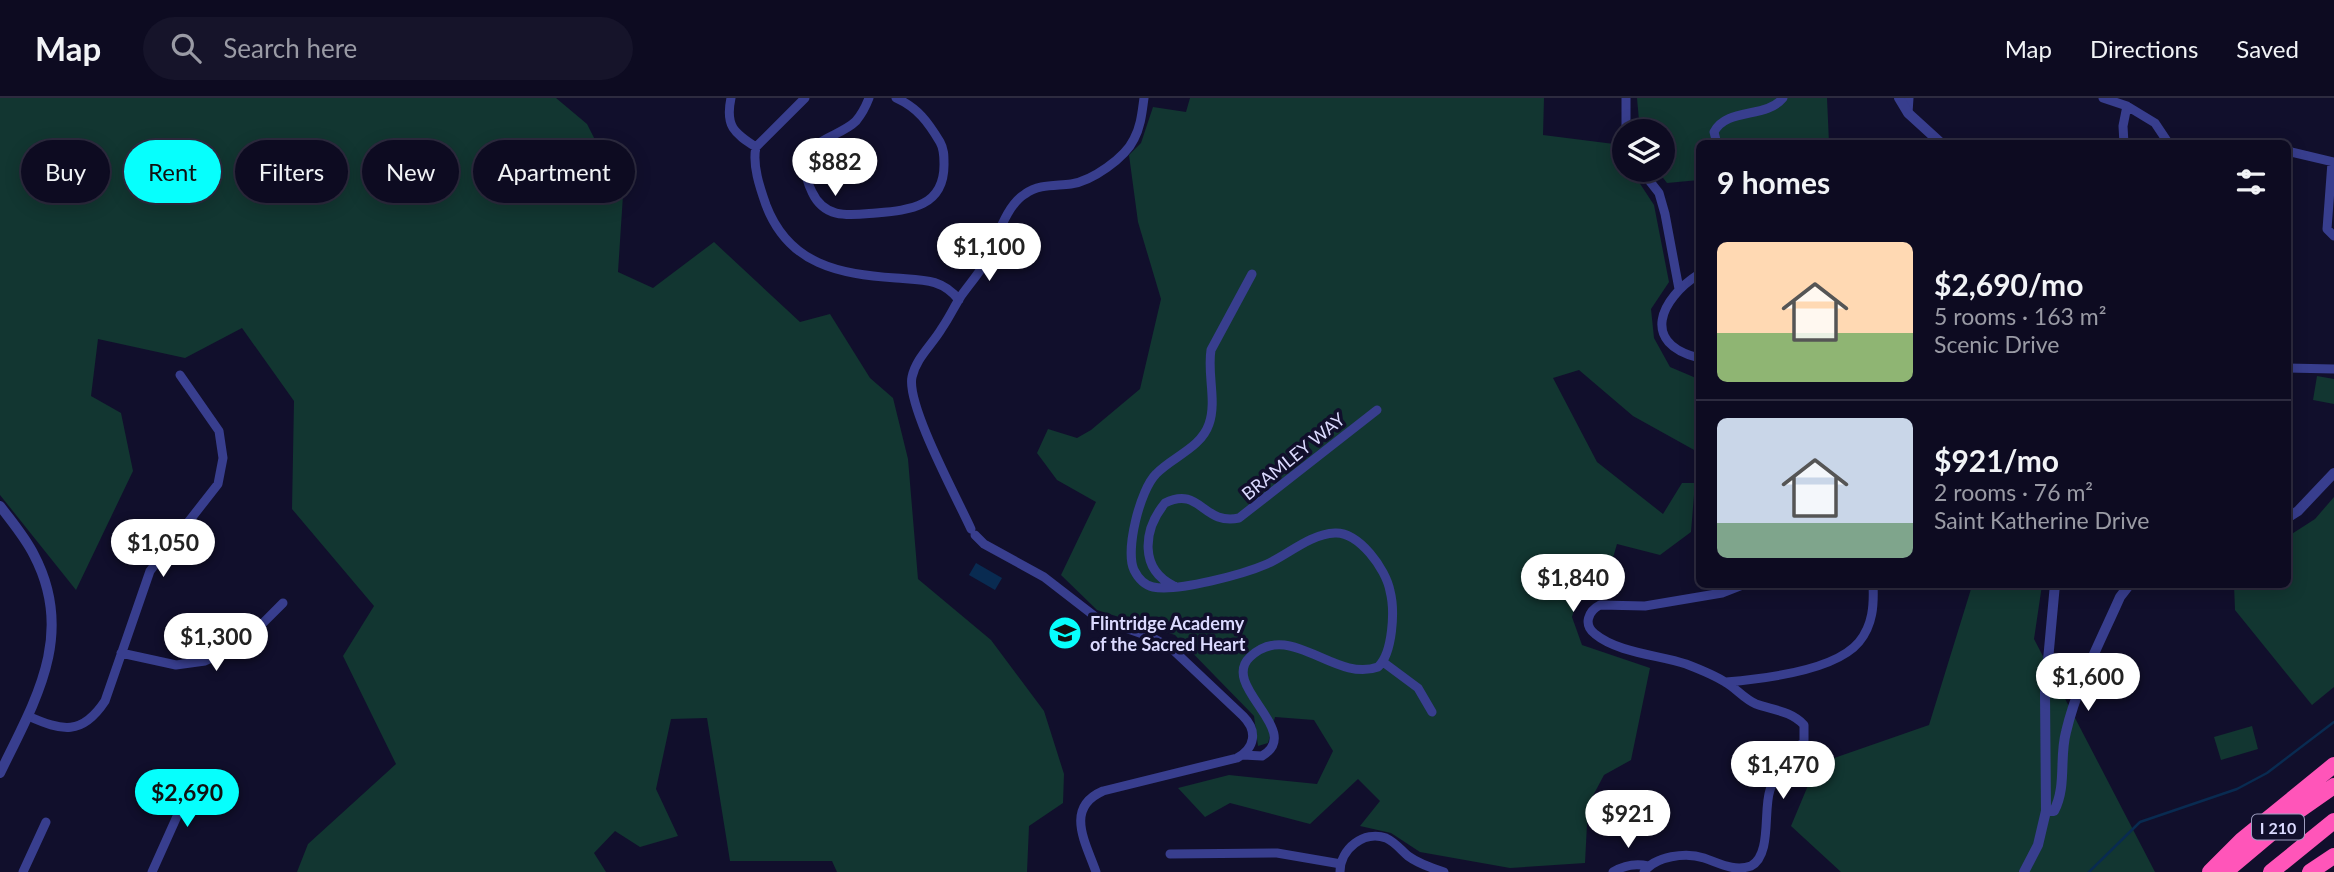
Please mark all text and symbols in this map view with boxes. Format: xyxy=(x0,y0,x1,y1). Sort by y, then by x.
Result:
search box xyxy=(143,17,633,80)
text: Map xyxy=(35,28,101,68)
icon: search xyxy=(167,29,205,67)
text: Search here xyxy=(223,32,357,64)
text: Map xyxy=(2005,34,2052,63)
text: Directions xyxy=(2090,34,2198,63)
text: Saved xyxy=(2236,34,2299,63)
map controls xyxy=(1612,119,1675,182)
button: layers xyxy=(1612,119,1675,182)
pin: $882 xyxy=(794,139,876,198)
chip: Buy xyxy=(21,140,110,203)
chip: Rent xyxy=(124,140,221,203)
chip: Filters xyxy=(235,140,348,203)
chip: New xyxy=(362,140,459,203)
chip: Apartment xyxy=(473,140,635,203)
text: $882 xyxy=(808,147,862,175)
icon: filters xyxy=(2232,163,2270,201)
text: 9 homes xyxy=(1717,164,1830,200)
pin: $1,100 xyxy=(932,223,1046,283)
text: $1,100 xyxy=(953,232,1025,260)
text: $2,690/mo xyxy=(1934,266,2083,302)
icon: home xyxy=(1773,270,1857,354)
text: 5 rooms · 163 m² xyxy=(1934,302,2106,330)
text: Scenic Drive xyxy=(1934,330,2059,358)
street label: BRAMLEY WAY xyxy=(1237,407,1350,504)
text: $921/mo xyxy=(1934,442,2059,478)
icon: home xyxy=(1773,446,1857,530)
text: 2 rooms · 76 m² xyxy=(1934,478,2093,506)
text: Saint Katherine Drive xyxy=(1934,506,2149,534)
pin: $1,050 xyxy=(106,519,220,579)
text: $1,050 xyxy=(127,528,199,556)
pin: $1,840 xyxy=(1516,554,1630,614)
text: $1,840 xyxy=(1537,563,1609,591)
place label: Flintridge Academy of the Sacred Heart xyxy=(1090,612,1246,655)
pin: $1,300 xyxy=(159,614,273,673)
school or university icon: Flintridge Academy of the Sacred Heart xyxy=(1046,614,1084,652)
text: $1,300 xyxy=(180,622,252,650)
pin: $1,600 xyxy=(2031,654,2145,713)
text: $1,600 xyxy=(2052,662,2124,690)
pin: $1,470 xyxy=(1726,742,1840,801)
text: $1,470 xyxy=(1747,750,1819,778)
pin: $2,690 xyxy=(130,770,244,829)
text: $2,690 xyxy=(151,778,223,806)
pin: $921 xyxy=(1587,790,1669,850)
text: $921 xyxy=(1601,799,1655,827)
road number: I 210 xyxy=(2252,814,2304,840)

